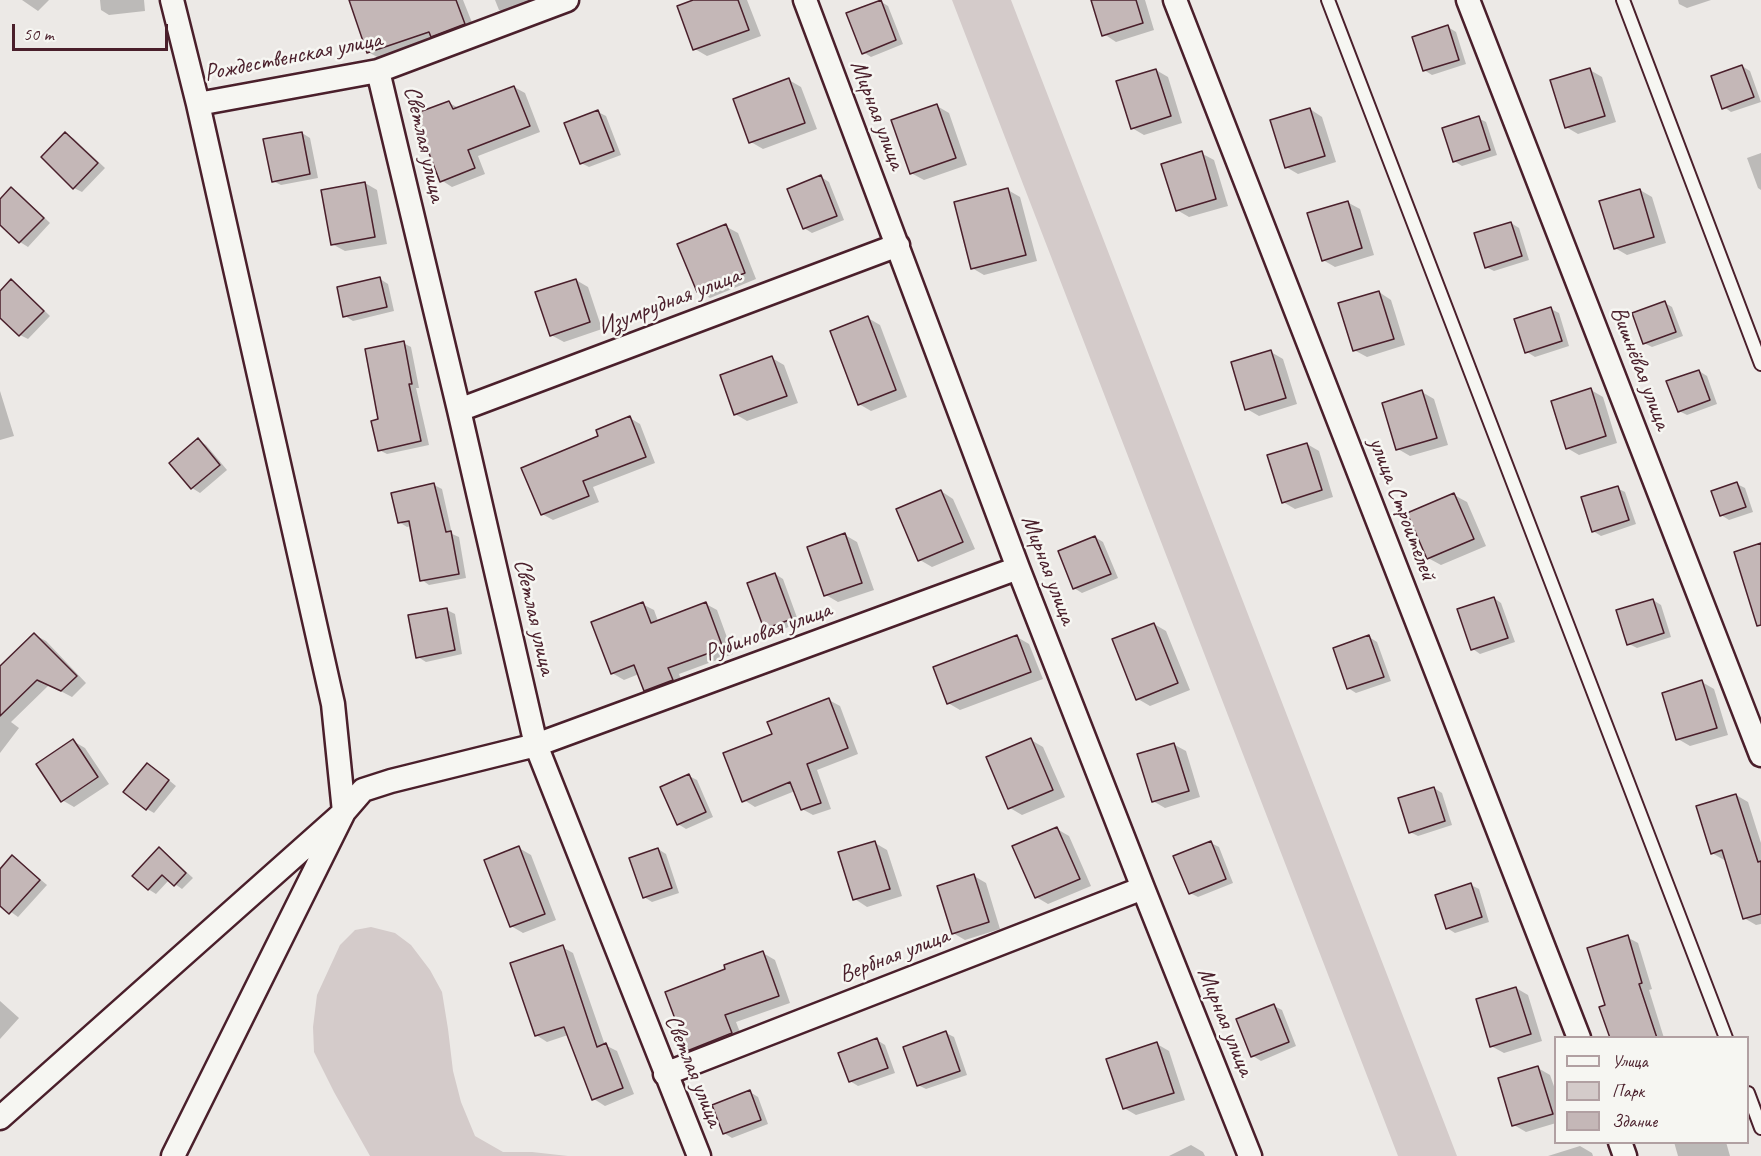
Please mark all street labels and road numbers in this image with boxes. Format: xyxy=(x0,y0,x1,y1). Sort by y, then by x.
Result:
street label: Рождественская улица xyxy=(202,26,384,88)
street label: Мирная улица xyxy=(843,56,911,174)
street label: Светлая улица xyxy=(397,83,451,205)
street label: Изумрудная улица xyxy=(594,262,744,342)
street label: Вишнёвая улица xyxy=(1603,302,1677,434)
street label: улица Строителей xyxy=(1361,433,1443,585)
street label: Мирная улица xyxy=(1014,511,1082,629)
street label: Светлая улица xyxy=(507,556,561,678)
street label: Рубиновая улица xyxy=(701,596,835,668)
street label: Вербная улица xyxy=(835,922,953,990)
street label: Мирная улица xyxy=(1190,964,1260,1080)
street label: Светлая улица xyxy=(658,1011,728,1131)

